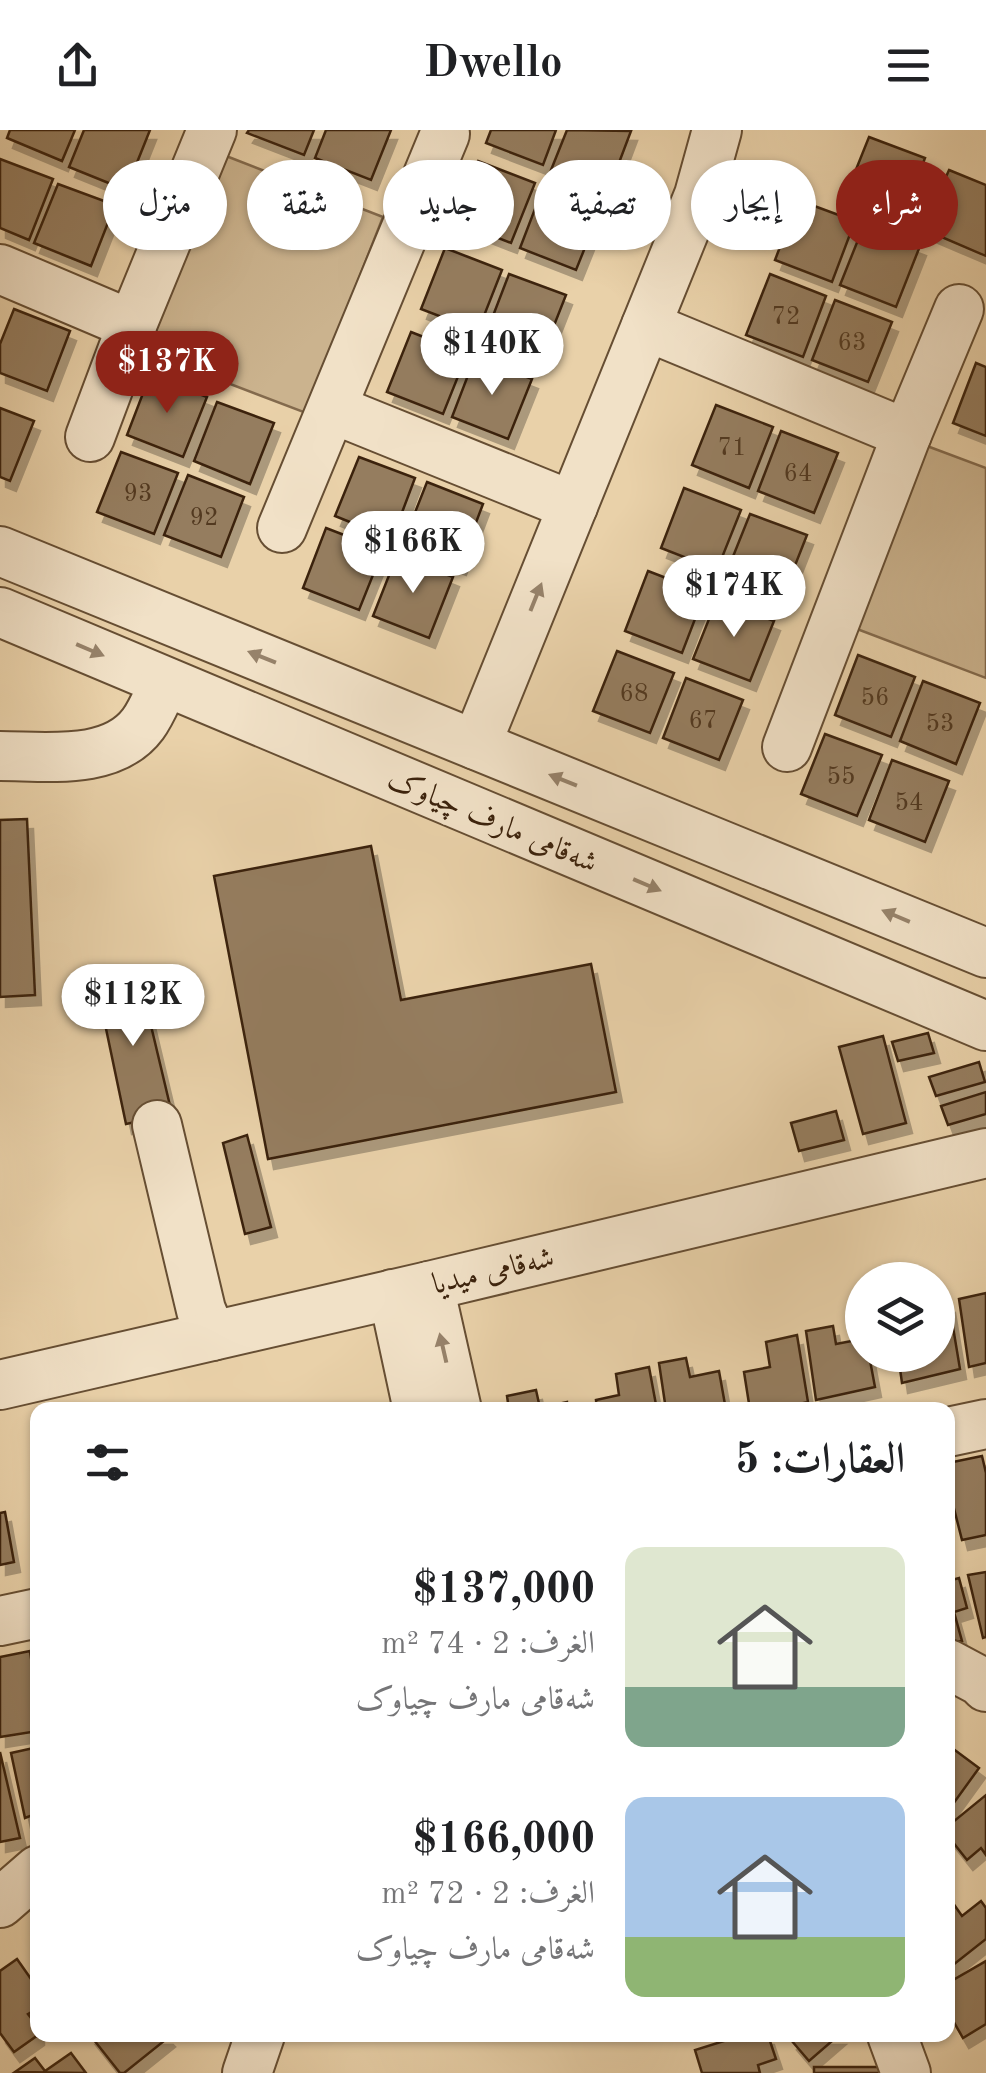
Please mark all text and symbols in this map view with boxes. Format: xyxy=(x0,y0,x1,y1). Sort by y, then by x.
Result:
icon: share xyxy=(50,38,105,93)
icon: menu xyxy=(881,38,936,93)
text: Dwello xyxy=(423,42,563,87)
chip: منزل xyxy=(103,160,227,250)
chip: شقة xyxy=(247,160,363,250)
chip: جديد xyxy=(383,160,514,250)
chip: تصفية xyxy=(534,160,671,250)
chip: إيجار xyxy=(691,160,816,250)
chip: شراء xyxy=(836,160,958,250)
house number: 72 xyxy=(771,305,801,330)
pin: $140K xyxy=(422,313,562,398)
text: $140K xyxy=(443,329,541,361)
pin: $137K xyxy=(97,331,237,416)
house number: 63 xyxy=(837,331,867,356)
text: $137K xyxy=(118,347,216,379)
house number: 71 xyxy=(717,436,747,461)
house number: 64 xyxy=(783,462,813,487)
house number: 93 xyxy=(123,482,153,507)
house number: 92 xyxy=(189,506,219,531)
pin: $166K xyxy=(343,511,483,596)
text: $166K xyxy=(364,527,462,559)
pin: $174K xyxy=(664,555,804,640)
text: $174K xyxy=(685,571,783,603)
one-way arrow xyxy=(529,582,545,612)
one-way arrow xyxy=(75,642,105,658)
one-way arrow xyxy=(247,649,277,665)
house number: 68 xyxy=(619,682,649,707)
house number: 56 xyxy=(860,686,890,711)
house number: 67 xyxy=(688,709,718,734)
house number: 53 xyxy=(925,712,955,737)
street label: شەقامی مارف چیاوک xyxy=(382,764,601,881)
house number: 55 xyxy=(826,765,856,790)
one-way arrow xyxy=(548,771,578,787)
house number: 54 xyxy=(894,791,924,816)
one-way arrow xyxy=(633,877,662,893)
one-way arrow xyxy=(881,908,911,924)
pin: $112K xyxy=(63,964,203,1049)
text: $112K xyxy=(84,980,182,1012)
street label: شەقامی میدیا xyxy=(430,1243,558,1301)
map controls xyxy=(845,1262,955,1372)
button: layers xyxy=(845,1262,955,1372)
one-way arrow xyxy=(435,1332,450,1363)
icon: filters xyxy=(80,1435,135,1490)
text: العقارات: 5 xyxy=(735,1440,905,1482)
text: $137,000 xyxy=(413,1570,595,1612)
icon: home xyxy=(705,1587,825,1707)
text: الغرف: 2 · 74 m² xyxy=(381,1629,595,1661)
text: شەقامی مارف چیاوک xyxy=(356,1685,595,1717)
text: $166,000 xyxy=(413,1820,595,1862)
icon: home xyxy=(705,1837,825,1957)
text: الغرف: 2 · 72 m² xyxy=(381,1879,595,1911)
text: شەقامی مارف چیاوک xyxy=(356,1935,595,1967)

